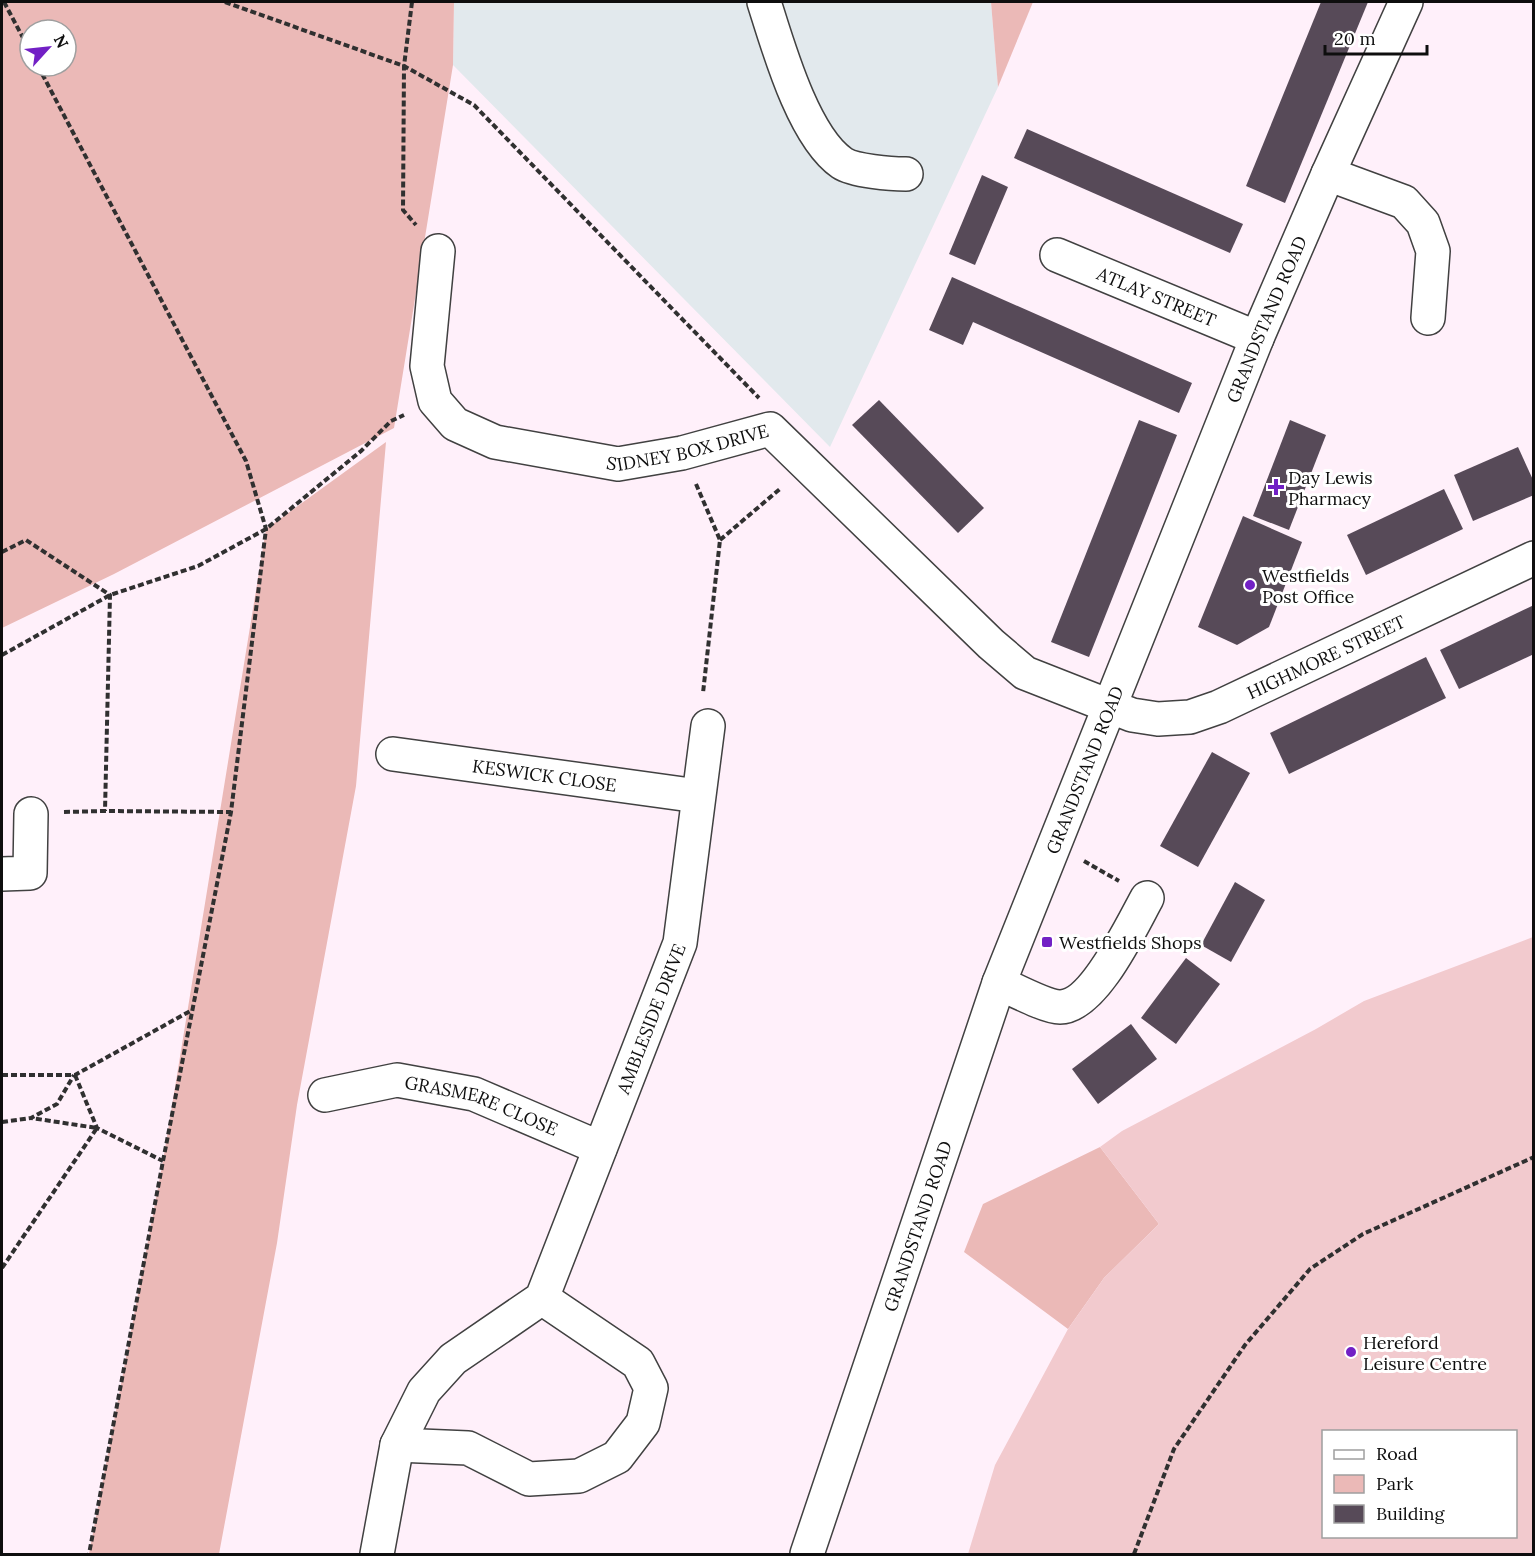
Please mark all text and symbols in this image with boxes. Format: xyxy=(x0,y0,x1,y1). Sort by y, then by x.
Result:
north arrow xyxy=(18,18,78,78)
scale bar xyxy=(1325,18,1427,56)
text: 20 m xyxy=(1334,27,1376,50)
text: N xyxy=(50,31,73,51)
street label: GRANDSTAND ROAD xyxy=(1221,232,1311,406)
street label: ATLAY STREET xyxy=(1093,261,1220,332)
street label: SIDNEY BOX DRIVE xyxy=(605,418,771,476)
place label: Day Lewis Pharmacy xyxy=(1288,466,1373,510)
marker: Day Lewis Pharmacy xyxy=(1269,480,1283,494)
place label: Westfields Post Office xyxy=(1262,564,1355,608)
marker: Westfields Post Office xyxy=(1243,578,1257,592)
street label: HIGHMORE STREET xyxy=(1243,609,1409,704)
street label: GRANDSTAND ROAD xyxy=(1040,683,1128,857)
street label: KESWICK CLOSE xyxy=(471,754,618,796)
place label: Westfields Shops xyxy=(1059,931,1202,954)
marker: Westfields Shops xyxy=(1040,935,1054,949)
street label: AMBLESIDE DRIVE xyxy=(611,940,690,1098)
street label: GRASMERE CLOSE xyxy=(403,1070,562,1140)
street label: GRANDSTAND ROAD xyxy=(878,1138,957,1314)
place label: Hereford Leisure Centre xyxy=(1363,1331,1487,1375)
marker: Hereford Leisure Centre xyxy=(1344,1345,1358,1359)
legend xyxy=(1322,1430,1517,1538)
text: Road xyxy=(1376,1442,1418,1465)
text: Park xyxy=(1376,1472,1414,1495)
text: Building xyxy=(1376,1502,1446,1525)

